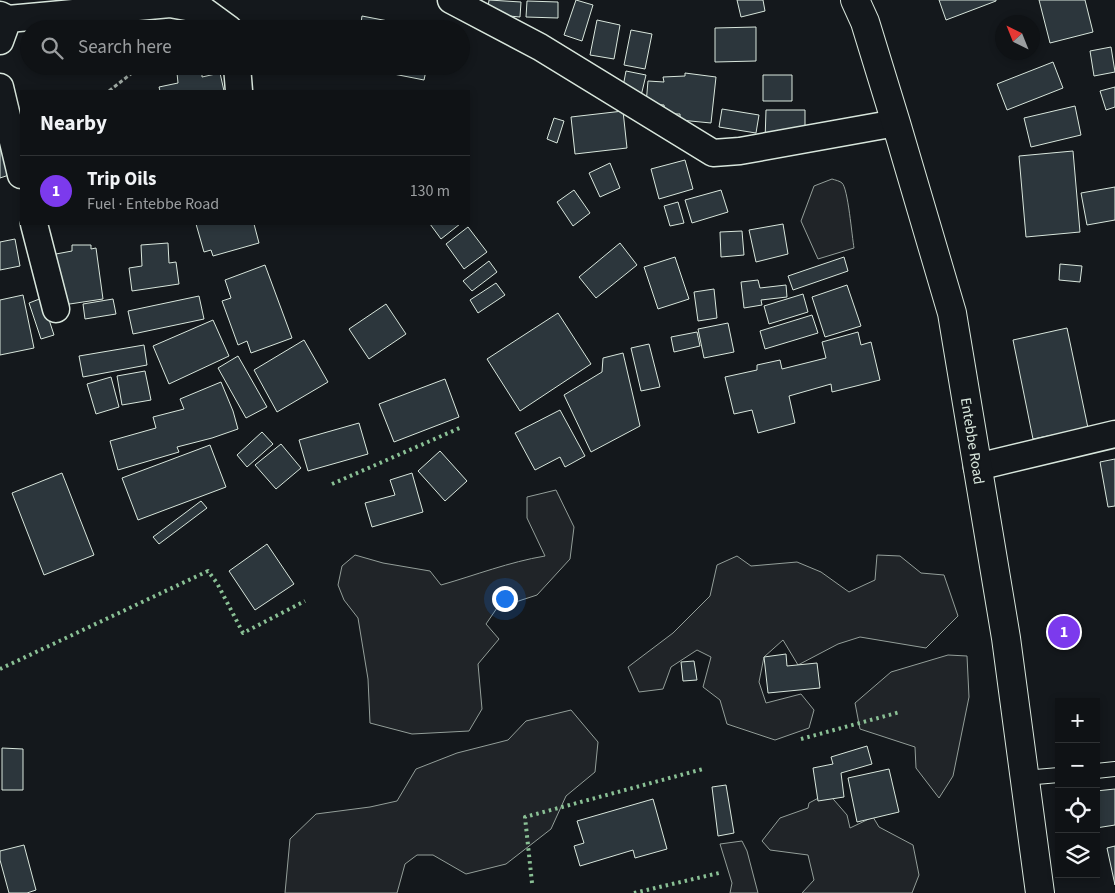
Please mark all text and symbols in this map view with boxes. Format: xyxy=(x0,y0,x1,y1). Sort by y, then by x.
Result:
north arrow xyxy=(995,15,1040,60)
search box xyxy=(20,20,470,75)
icon: search xyxy=(38,34,66,62)
text: Search here xyxy=(78,34,172,61)
text: Nearby xyxy=(40,108,107,138)
text: Trip Oils xyxy=(87,166,156,193)
text: 1 xyxy=(52,180,60,202)
text: 130 m xyxy=(410,180,450,202)
text: Fuel · Entebbe Road xyxy=(87,193,219,215)
street label: Entebbe Road xyxy=(955,396,989,486)
your location xyxy=(492,586,518,612)
pin: 1 xyxy=(1048,613,1080,651)
map controls xyxy=(1055,698,1100,878)
button: + xyxy=(1055,698,1100,743)
button: − xyxy=(1055,743,1100,788)
button: locate xyxy=(1055,788,1100,833)
button: layers xyxy=(1055,833,1100,878)

